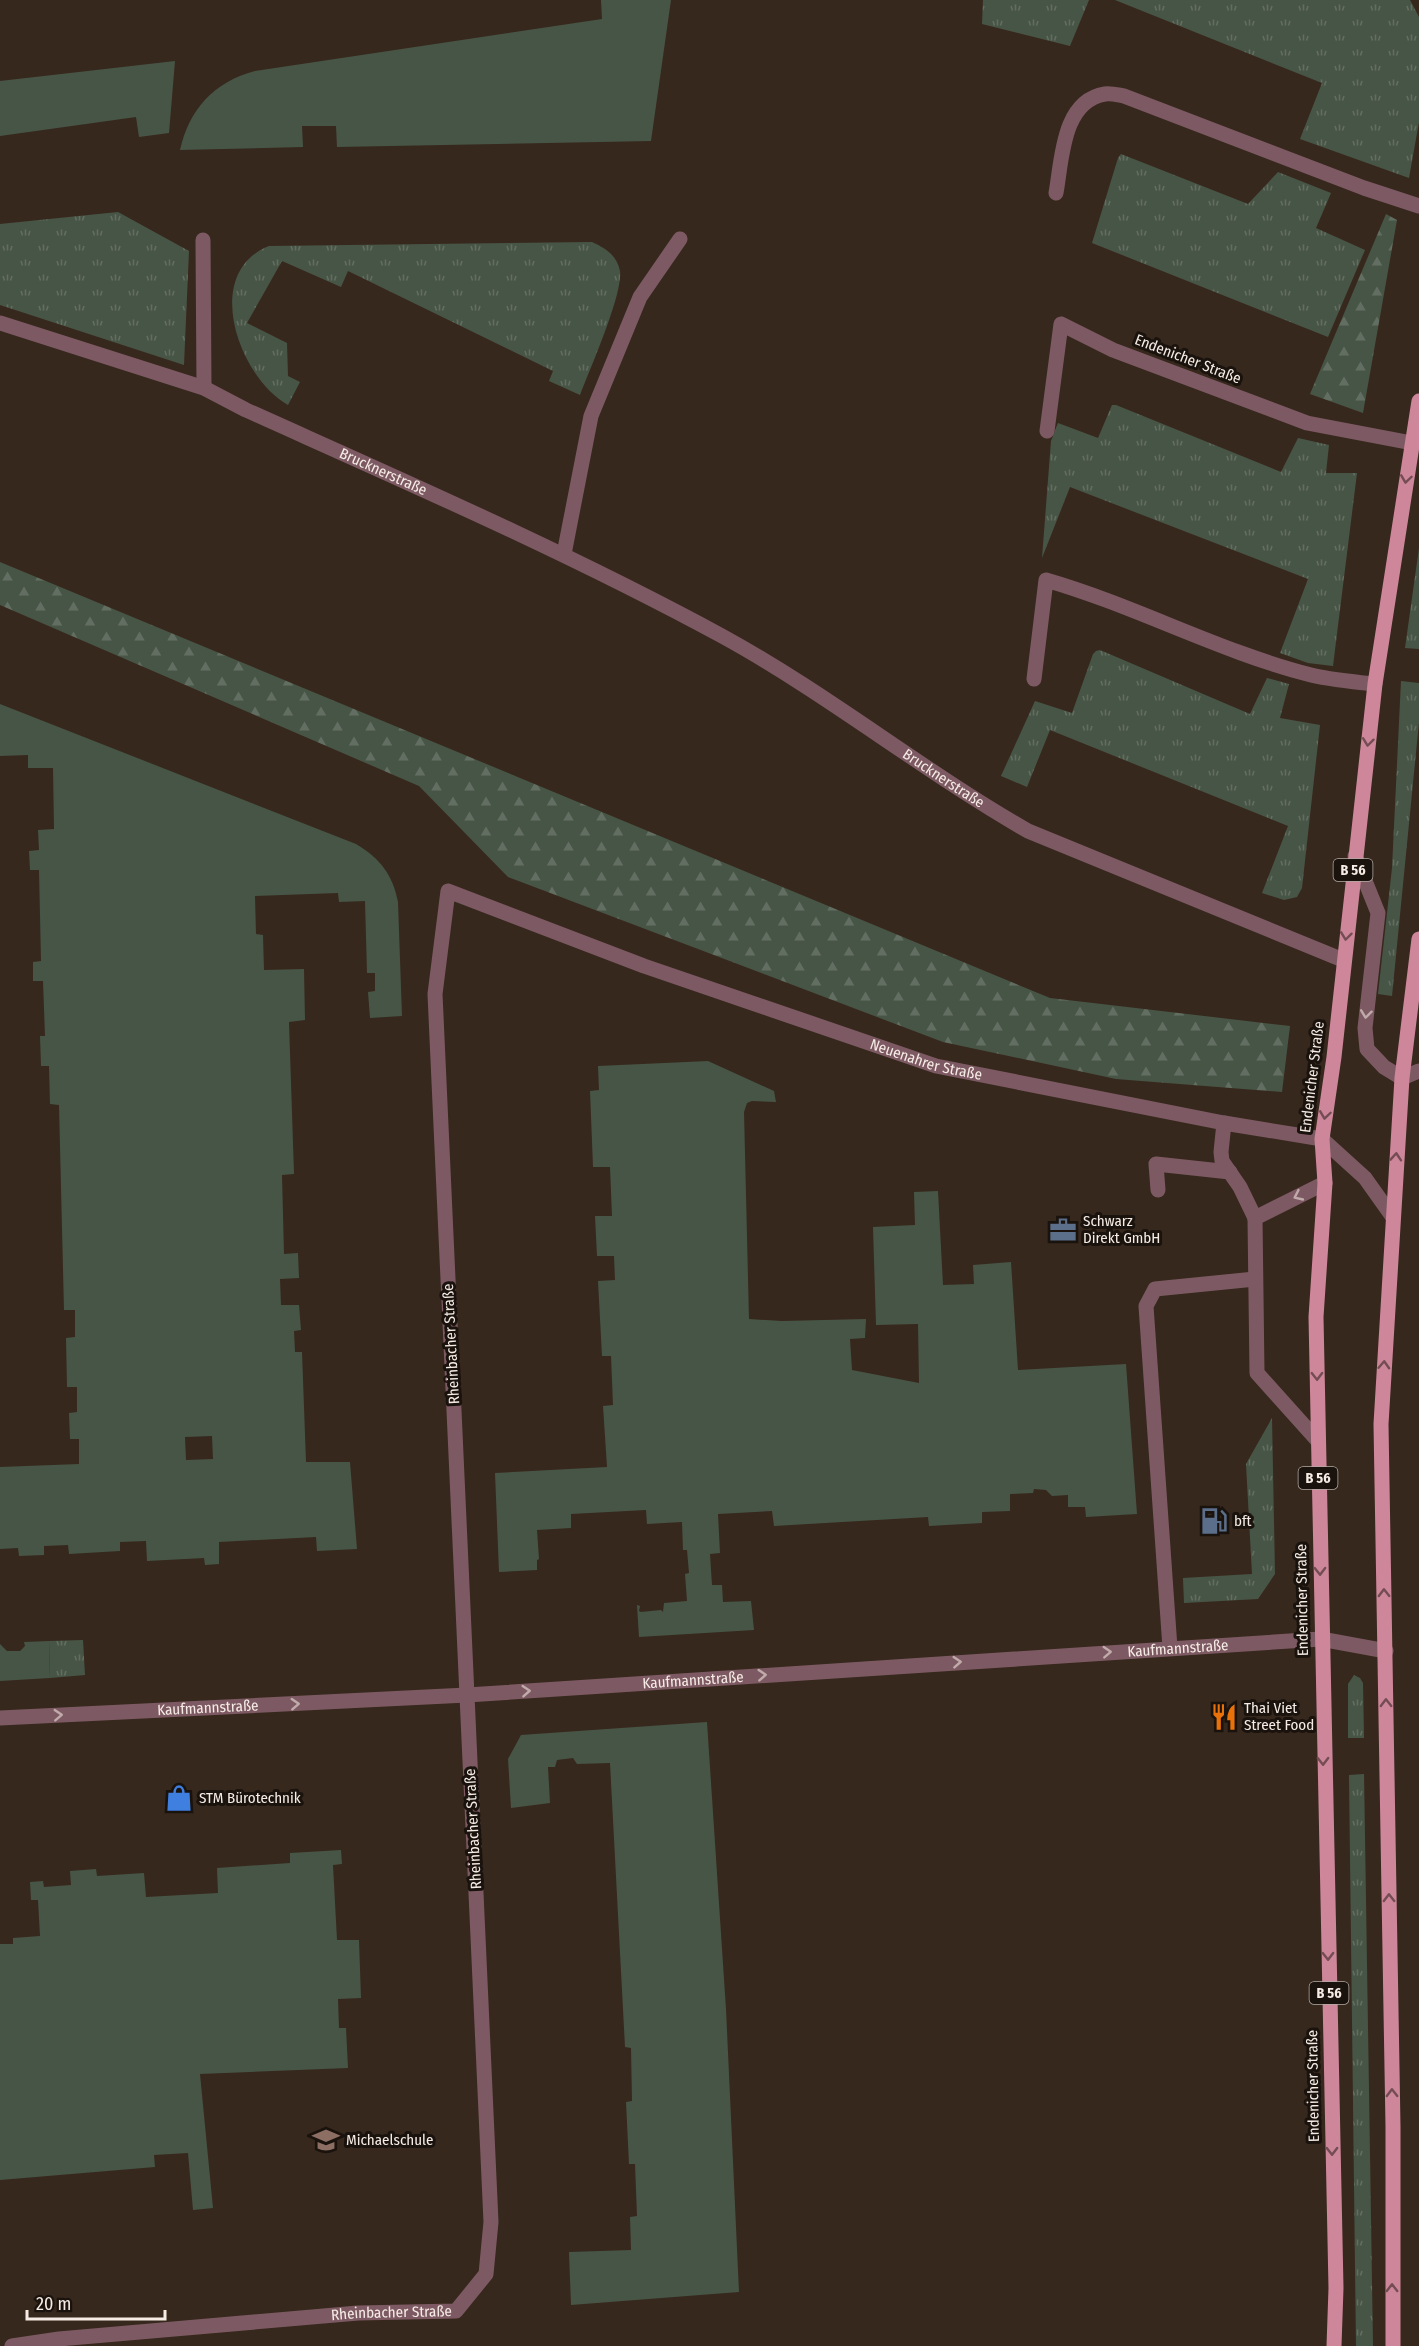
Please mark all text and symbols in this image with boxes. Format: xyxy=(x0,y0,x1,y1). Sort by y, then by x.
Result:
street label: Endenicher Straße xyxy=(1132,330,1244,388)
street label: Brucknerstraße xyxy=(337,444,430,499)
one-way arrow xyxy=(1401,475,1413,484)
one-way arrow xyxy=(1362,738,1375,747)
street label: Brucknerstraße xyxy=(899,745,988,812)
road number: B 56 xyxy=(1334,859,1372,881)
one-way arrow xyxy=(1340,931,1352,941)
one-way arrow xyxy=(1360,1010,1373,1019)
street label: Endenicher Straße xyxy=(1296,1020,1328,1134)
street label: Neuenahrer Straße xyxy=(868,1035,984,1084)
one-way arrow xyxy=(1320,1110,1332,1119)
one-way arrow xyxy=(1389,1153,1402,1162)
one-way arrow xyxy=(1293,1188,1304,1200)
place label: Schwarz Direkt GmbH xyxy=(1083,1212,1160,1247)
office icon: Schwarz Direkt GmbH xyxy=(1048,1215,1078,1245)
street label: Rheinbacher Straße xyxy=(439,1283,463,1405)
one-way arrow xyxy=(1378,1361,1391,1370)
one-way arrow xyxy=(1310,1371,1323,1380)
road number: B 56 xyxy=(1298,1467,1338,1489)
fuel station icon: bft xyxy=(1199,1506,1229,1536)
place label: bft xyxy=(1234,1512,1252,1530)
street label: Endenicher Straße xyxy=(1292,1544,1312,1656)
one-way arrow xyxy=(1314,1566,1326,1575)
one-way arrow xyxy=(1378,1588,1391,1597)
street label: Kaufmannstraße xyxy=(1127,1636,1229,1661)
one-way arrow xyxy=(1102,1646,1111,1659)
one-way arrow xyxy=(952,1656,961,1669)
street label: Kaufmannstraße xyxy=(642,1668,744,1692)
one-way arrow xyxy=(757,1669,767,1682)
one-way arrow xyxy=(521,1685,530,1698)
street label: Kaufmannstraße xyxy=(157,1696,259,1719)
one-way arrow xyxy=(291,1697,300,1710)
one-way arrow xyxy=(1380,1698,1393,1707)
place label: Thai Viet Street Food xyxy=(1244,1699,1314,1734)
restaurant icon: Thai Viet Street Food xyxy=(1209,1702,1239,1732)
one-way arrow xyxy=(54,1709,63,1722)
one-way arrow xyxy=(1317,1756,1330,1765)
street label: Rheinbacher Straße xyxy=(461,1768,485,1890)
shop icon: STM Bürotechnik xyxy=(164,1783,194,1813)
place label: STM Bürotechnik xyxy=(199,1789,301,1807)
one-way arrow xyxy=(1383,1893,1396,1902)
one-way arrow xyxy=(1322,1951,1334,1960)
road number: B 56 xyxy=(1310,1982,1348,2004)
street label: Endenicher Straße xyxy=(1303,2030,1323,2142)
one-way arrow xyxy=(1386,2088,1398,2097)
school or university icon: Michaelschule xyxy=(311,2125,341,2155)
place label: Michaelschule xyxy=(346,2131,433,2149)
one-way arrow xyxy=(1326,2146,1339,2155)
scale bar xyxy=(27,2283,165,2321)
one-way arrow xyxy=(1386,2283,1398,2292)
text: 20 m xyxy=(36,2293,71,2315)
street label: Rheinbacher Straße xyxy=(330,2302,452,2324)

